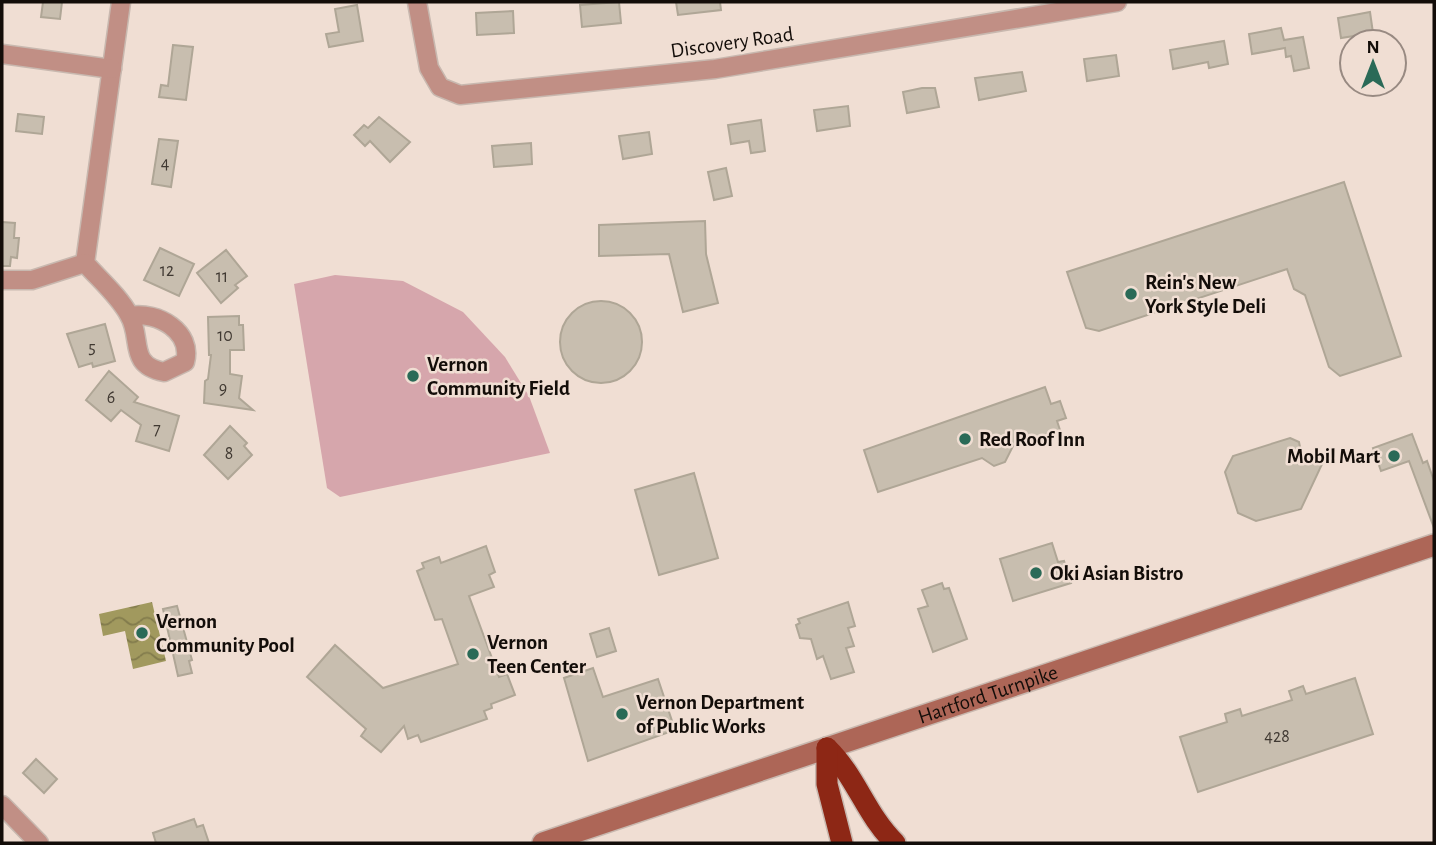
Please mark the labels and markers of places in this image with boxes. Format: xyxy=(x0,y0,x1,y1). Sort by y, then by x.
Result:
place label: Rein's New York Style Deli xyxy=(1145,272,1266,317)
marker: Rein's New York Style Deli xyxy=(1123,286,1139,302)
place label: Vernon Community Field xyxy=(427,354,570,399)
marker: Vernon Community Field xyxy=(405,368,421,384)
place label: Red Roof Inn xyxy=(979,429,1085,450)
marker: Red Roof Inn xyxy=(957,431,973,447)
place label: Mobil Mart xyxy=(1287,446,1380,467)
marker: Mobil Mart xyxy=(1386,448,1402,464)
place label: Oki Asian Bistro xyxy=(1050,563,1183,584)
marker: Oki Asian Bistro xyxy=(1028,565,1044,581)
place label: Vernon Community Pool xyxy=(156,611,295,656)
marker: Vernon Community Pool xyxy=(134,625,150,641)
place label: Vernon Teen Center xyxy=(487,632,587,677)
marker: Vernon Teen Center xyxy=(465,646,481,662)
place label: Vernon Department of Public Works xyxy=(636,692,804,737)
marker: Vernon Department of Public Works xyxy=(614,706,630,722)

